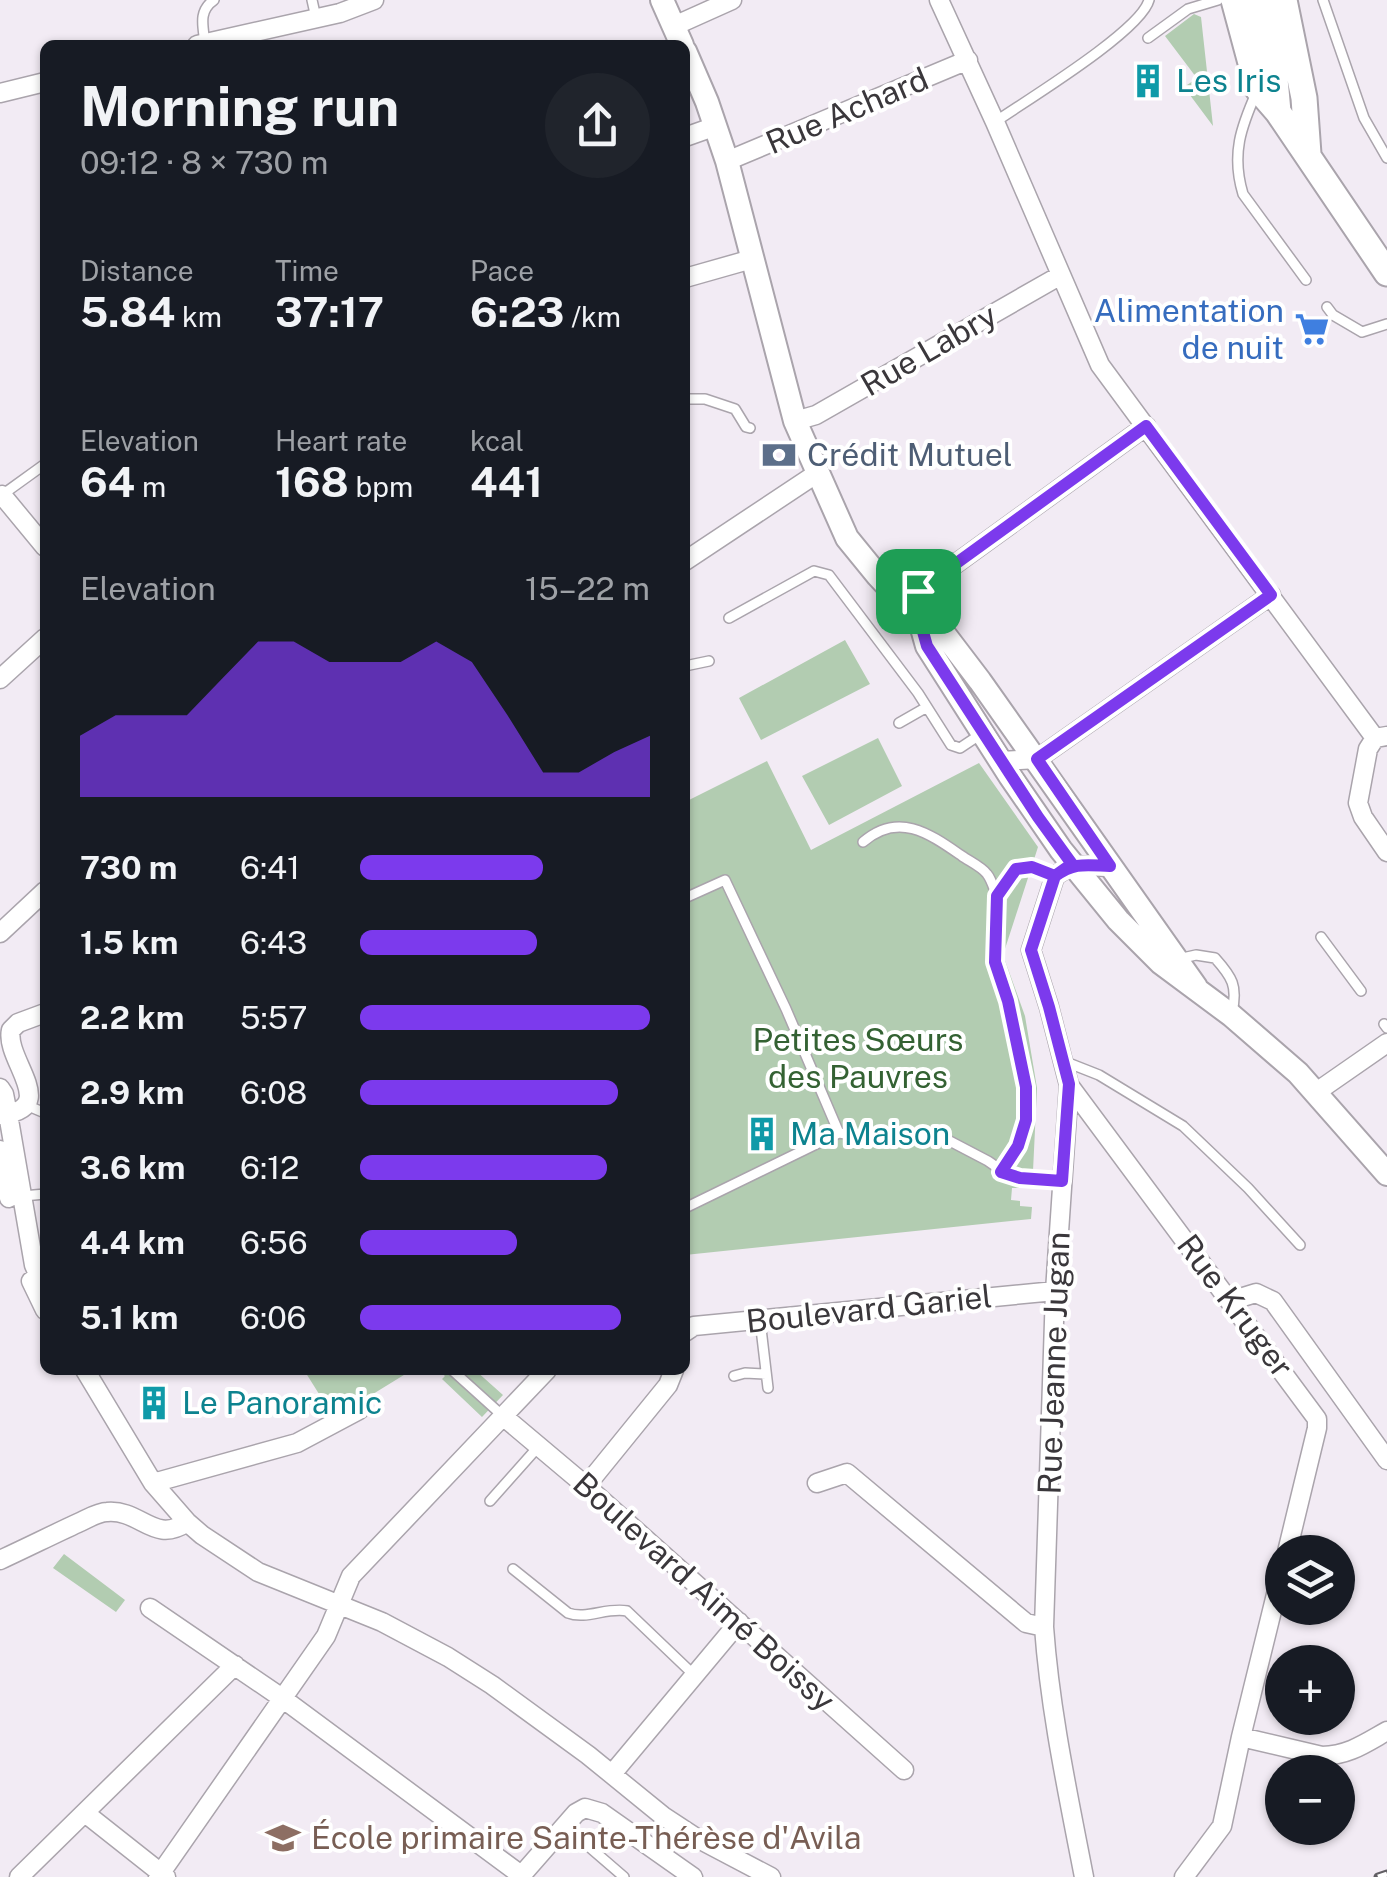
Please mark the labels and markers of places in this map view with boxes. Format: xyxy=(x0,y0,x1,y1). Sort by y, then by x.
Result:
building icon: Les Iris xyxy=(1129,62,1167,100)
place label: Les Iris xyxy=(1176,62,1281,99)
place label: Alimentation de nuit xyxy=(1094,292,1284,366)
supermarket icon: Alimentation de nuit xyxy=(1293,310,1331,348)
bank icon: Crédit Mutuel xyxy=(760,436,798,474)
place label: Crédit Mutuel xyxy=(807,436,1012,473)
pin xyxy=(876,549,961,634)
building icon: Ma Maison xyxy=(743,1115,781,1153)
place label: Ma Maison xyxy=(790,1115,950,1152)
building icon: Le Panoramic xyxy=(135,1384,173,1422)
place label: Le Panoramic xyxy=(182,1384,383,1421)
school or university icon: École primaire Sainte-Thérèse d'Avila xyxy=(264,1819,302,1857)
place label: École primaire Sainte-Thérèse d'Avila xyxy=(311,1819,861,1856)

